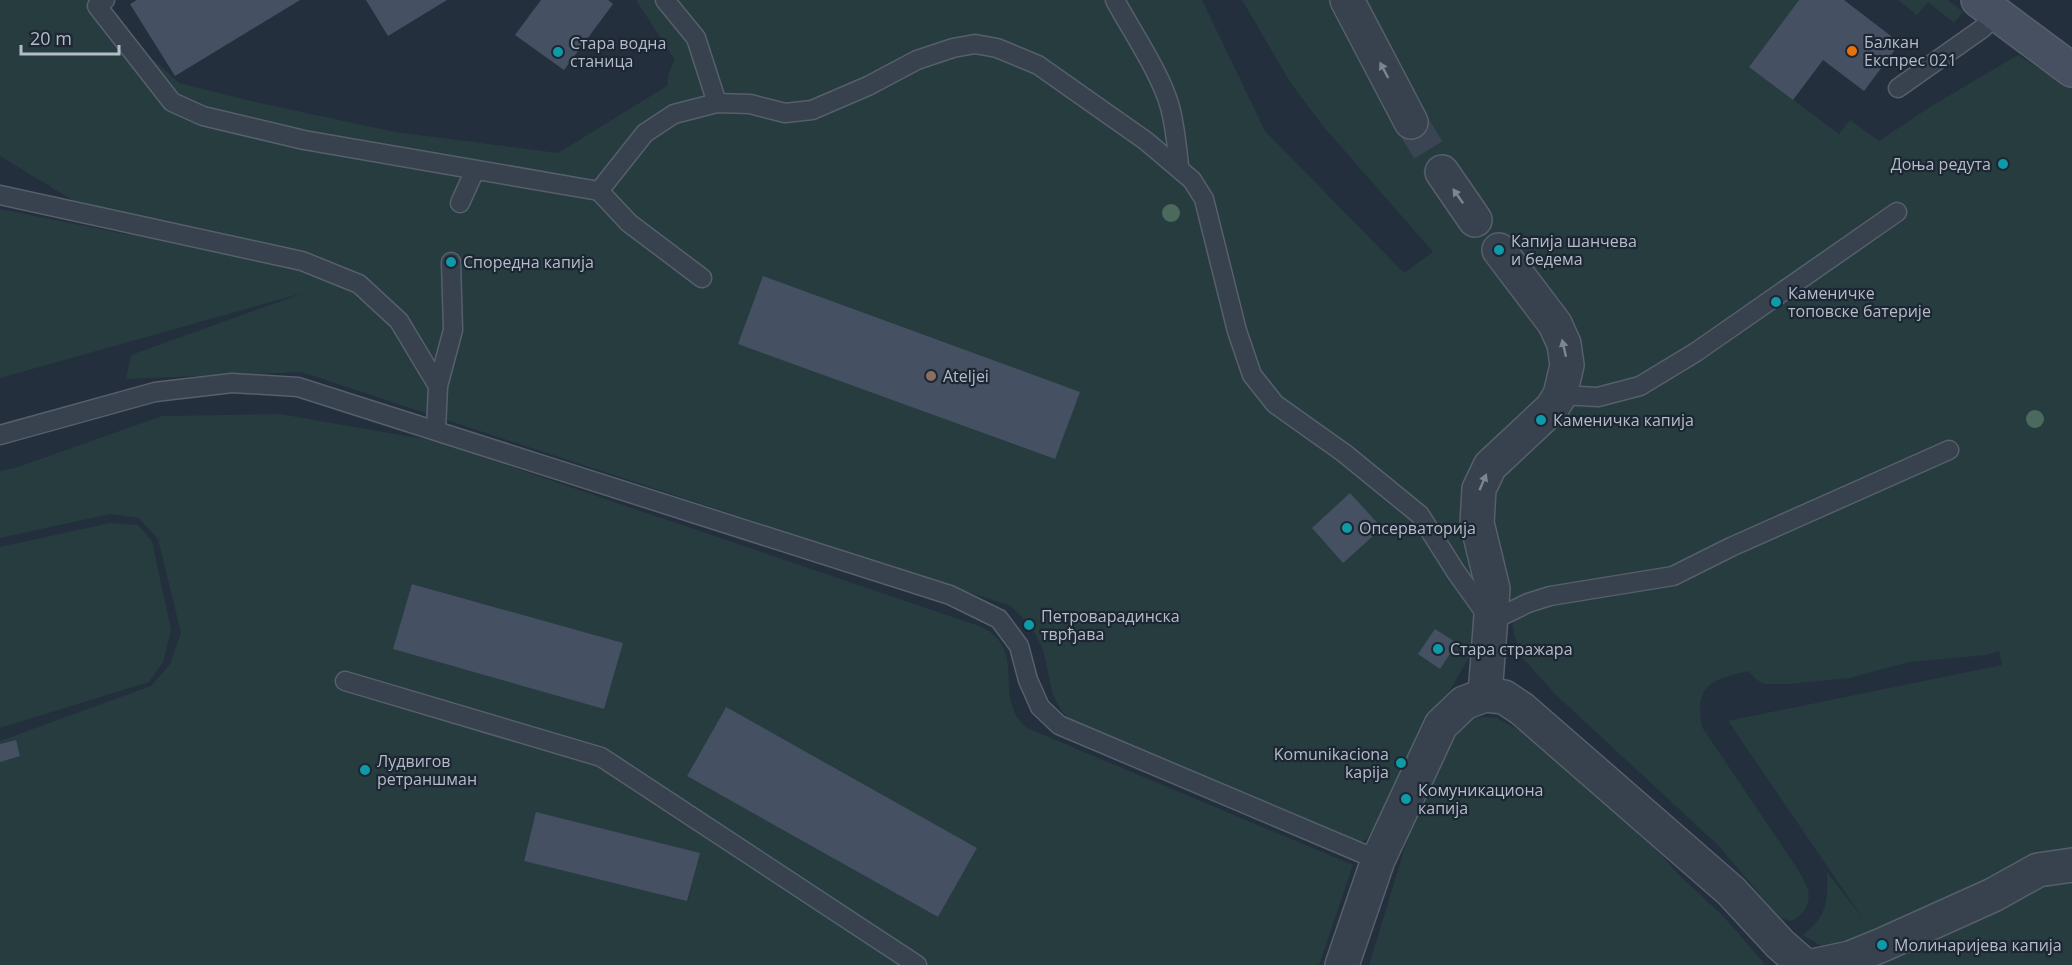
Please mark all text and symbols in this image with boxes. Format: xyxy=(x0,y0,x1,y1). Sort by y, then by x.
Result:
scale bar xyxy=(21,18,118,56)
text: 20 m xyxy=(30,26,72,50)
place label: Балкан Експрес 021 xyxy=(1864,31,1957,71)
place label: Стара водна станица xyxy=(570,32,666,72)
marker: Балкан Експрес 021 xyxy=(1845,44,1859,58)
marker: Стара водна станица xyxy=(551,45,565,59)
one-way arrow xyxy=(1379,61,1389,78)
place label: Доња редута xyxy=(1891,153,1991,175)
marker: Доња редута xyxy=(1996,157,2010,171)
one-way arrow xyxy=(1452,188,1464,204)
place label: Капија шанчева и бедема xyxy=(1511,230,1637,270)
marker: Капија шанчева и бедема xyxy=(1492,243,1506,257)
place label: Споредна капија xyxy=(463,251,594,273)
marker: Споредна капија xyxy=(444,255,458,269)
place label: Каменичке топовске батерије xyxy=(1788,282,1931,322)
marker: Каменичке топовске батерије xyxy=(1769,295,1783,309)
one-way arrow xyxy=(1558,339,1568,357)
place label: Ateljei xyxy=(943,365,989,387)
marker: Ateljei xyxy=(924,369,938,383)
place label: Каменичка капија xyxy=(1553,409,1694,431)
marker: Каменичка капија xyxy=(1534,413,1548,427)
one-way arrow xyxy=(1478,472,1488,490)
place label: Опсерваторија xyxy=(1359,517,1476,539)
marker: Опсерваторија xyxy=(1340,521,1354,535)
place label: Петроварадинска тврђава xyxy=(1041,605,1180,645)
marker: Петроварадинска тврђава xyxy=(1022,618,1036,632)
place label: Стара стражара xyxy=(1450,638,1573,660)
marker: Стара стражара xyxy=(1431,642,1445,656)
place label: Komunikaciona kapija xyxy=(1274,743,1389,783)
place label: Лудвигов ретраншман xyxy=(377,750,477,790)
marker: Komunikaciona kapija xyxy=(1394,756,1408,770)
marker: Лудвигов ретраншман xyxy=(358,763,372,777)
place label: Комуникациона капија xyxy=(1418,779,1543,819)
marker: Комуникациона капија xyxy=(1399,792,1413,806)
place label: Молинаријева капија xyxy=(1894,934,2062,956)
marker: Молинаријева капија xyxy=(1875,938,1889,952)

